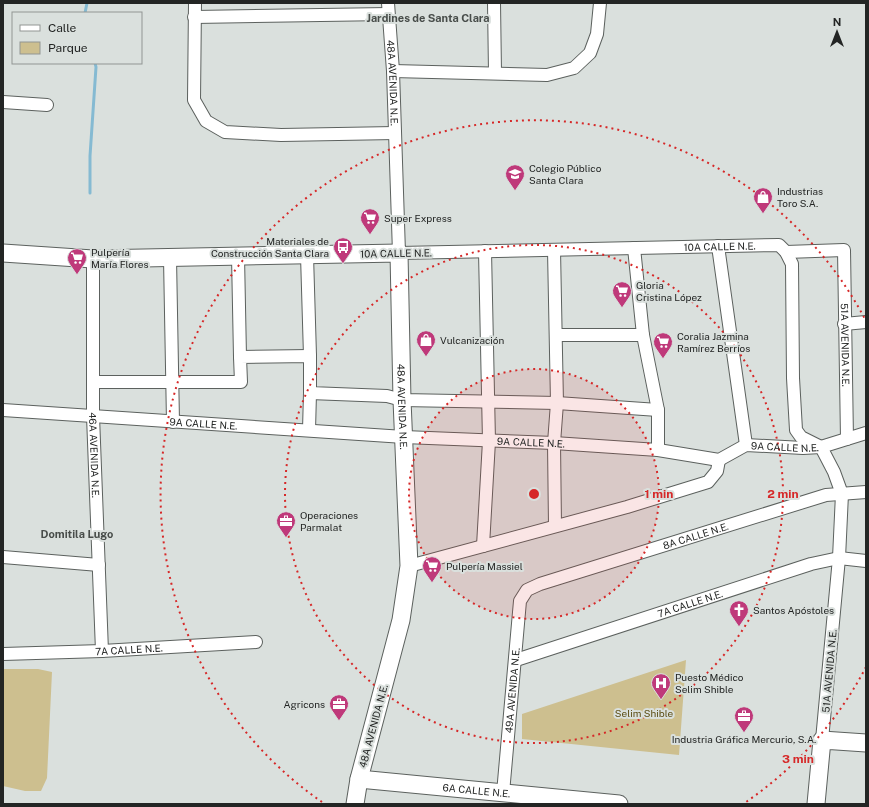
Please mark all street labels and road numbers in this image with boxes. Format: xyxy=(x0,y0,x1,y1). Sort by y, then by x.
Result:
street label: 48A AVENIDA N.E. xyxy=(385,39,401,126)
street label: 10A CALLE N.E. xyxy=(684,239,756,253)
street label: 10A CALLE N.E. xyxy=(360,246,432,260)
street label: 51A AVENIDA N.E. xyxy=(839,303,852,387)
street label: 48A AVENIDA N.E. xyxy=(395,364,410,450)
street label: 46A AVENIDA N.E. xyxy=(87,412,102,498)
street label: 9A CALLE N.E. xyxy=(169,415,238,432)
street label: 9A CALLE N.E. xyxy=(497,435,565,450)
street label: 9A CALLE N.E. xyxy=(751,439,819,454)
street label: 8A CALLE N.E. xyxy=(661,520,730,551)
street label: 7A CALLE N.E. xyxy=(656,587,724,620)
street label: 51A AVENIDA N.E. xyxy=(819,629,839,713)
street label: 7A CALLE N.E. xyxy=(95,641,163,657)
street label: 49A AVENIDA N.E. xyxy=(502,647,522,734)
street label: 48A AVENIDA N.E. xyxy=(356,683,390,769)
street label: 6A CALLE N.E. xyxy=(442,781,511,800)

